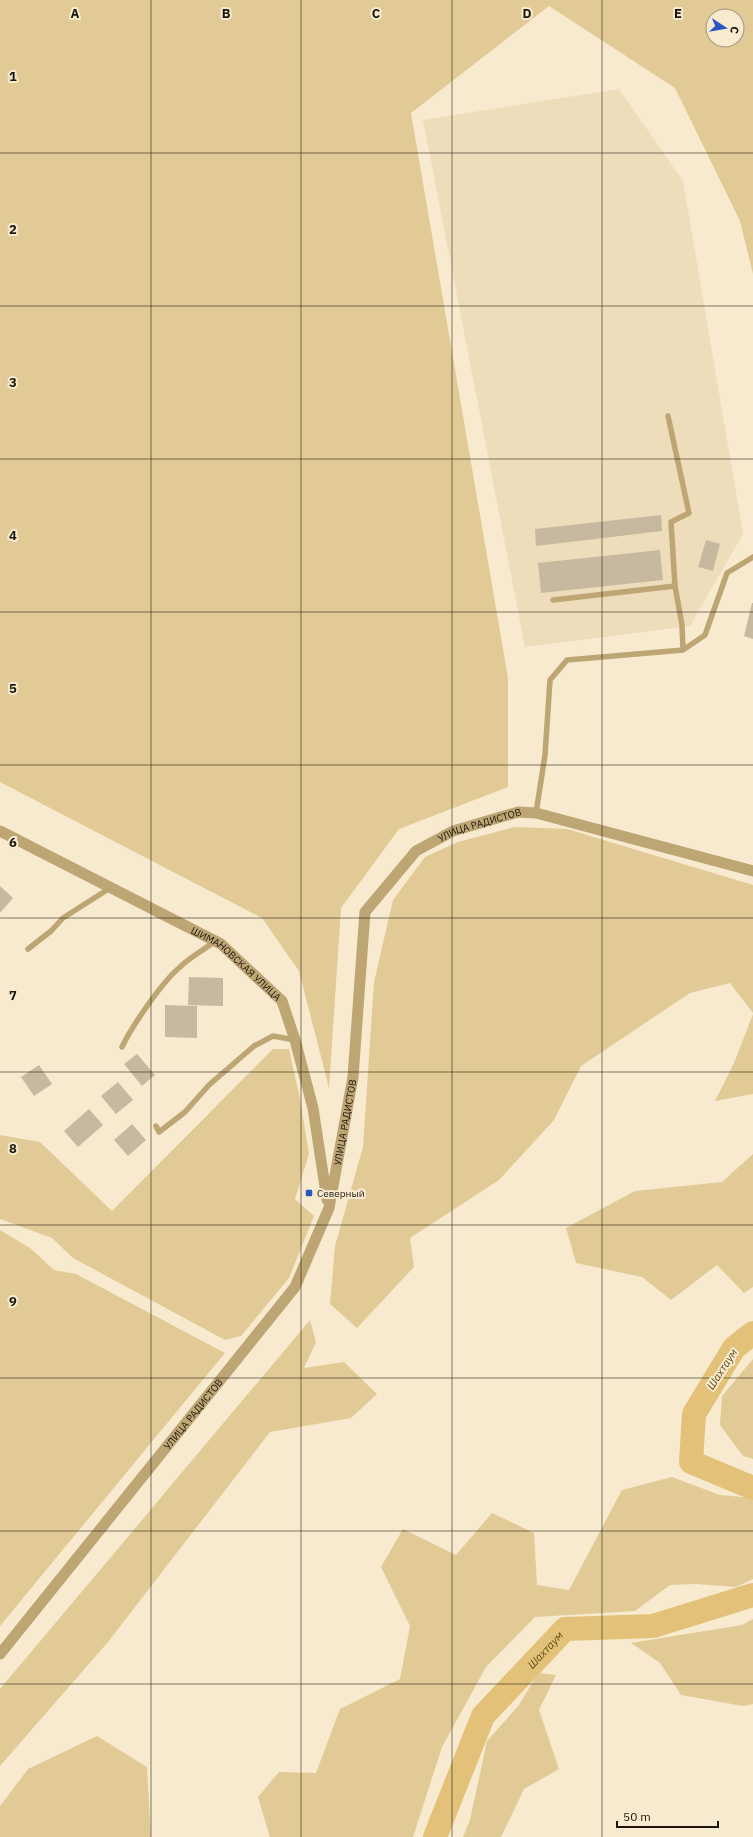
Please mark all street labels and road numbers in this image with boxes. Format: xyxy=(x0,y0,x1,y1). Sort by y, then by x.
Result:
street label: УЛИЦА РАДИСТОВ xyxy=(435,805,523,845)
street label: ШИМАНОВСКАЯ УЛИЦА xyxy=(189,924,284,1004)
street label: УЛИЦА РАДИСТОВ xyxy=(331,1078,359,1167)
street label: УЛИЦА РАДИСТОВ xyxy=(161,1376,226,1452)

